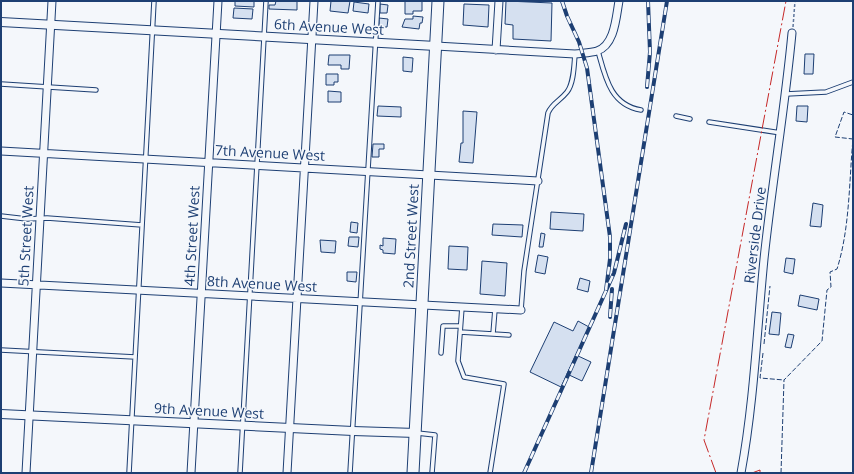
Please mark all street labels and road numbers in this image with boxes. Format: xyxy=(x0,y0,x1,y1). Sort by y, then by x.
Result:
street label: 6th Avenue West xyxy=(274,14,384,39)
street label: 7th Avenue West xyxy=(215,140,325,165)
street label: 2nd Street West xyxy=(398,184,423,288)
street label: 5th Street West xyxy=(13,185,38,287)
street label: 4th Street West xyxy=(179,185,204,287)
street label: Riverside Drive xyxy=(739,185,770,284)
street label: 8th Avenue West xyxy=(207,271,317,296)
street label: 9th Avenue West xyxy=(154,398,264,423)

